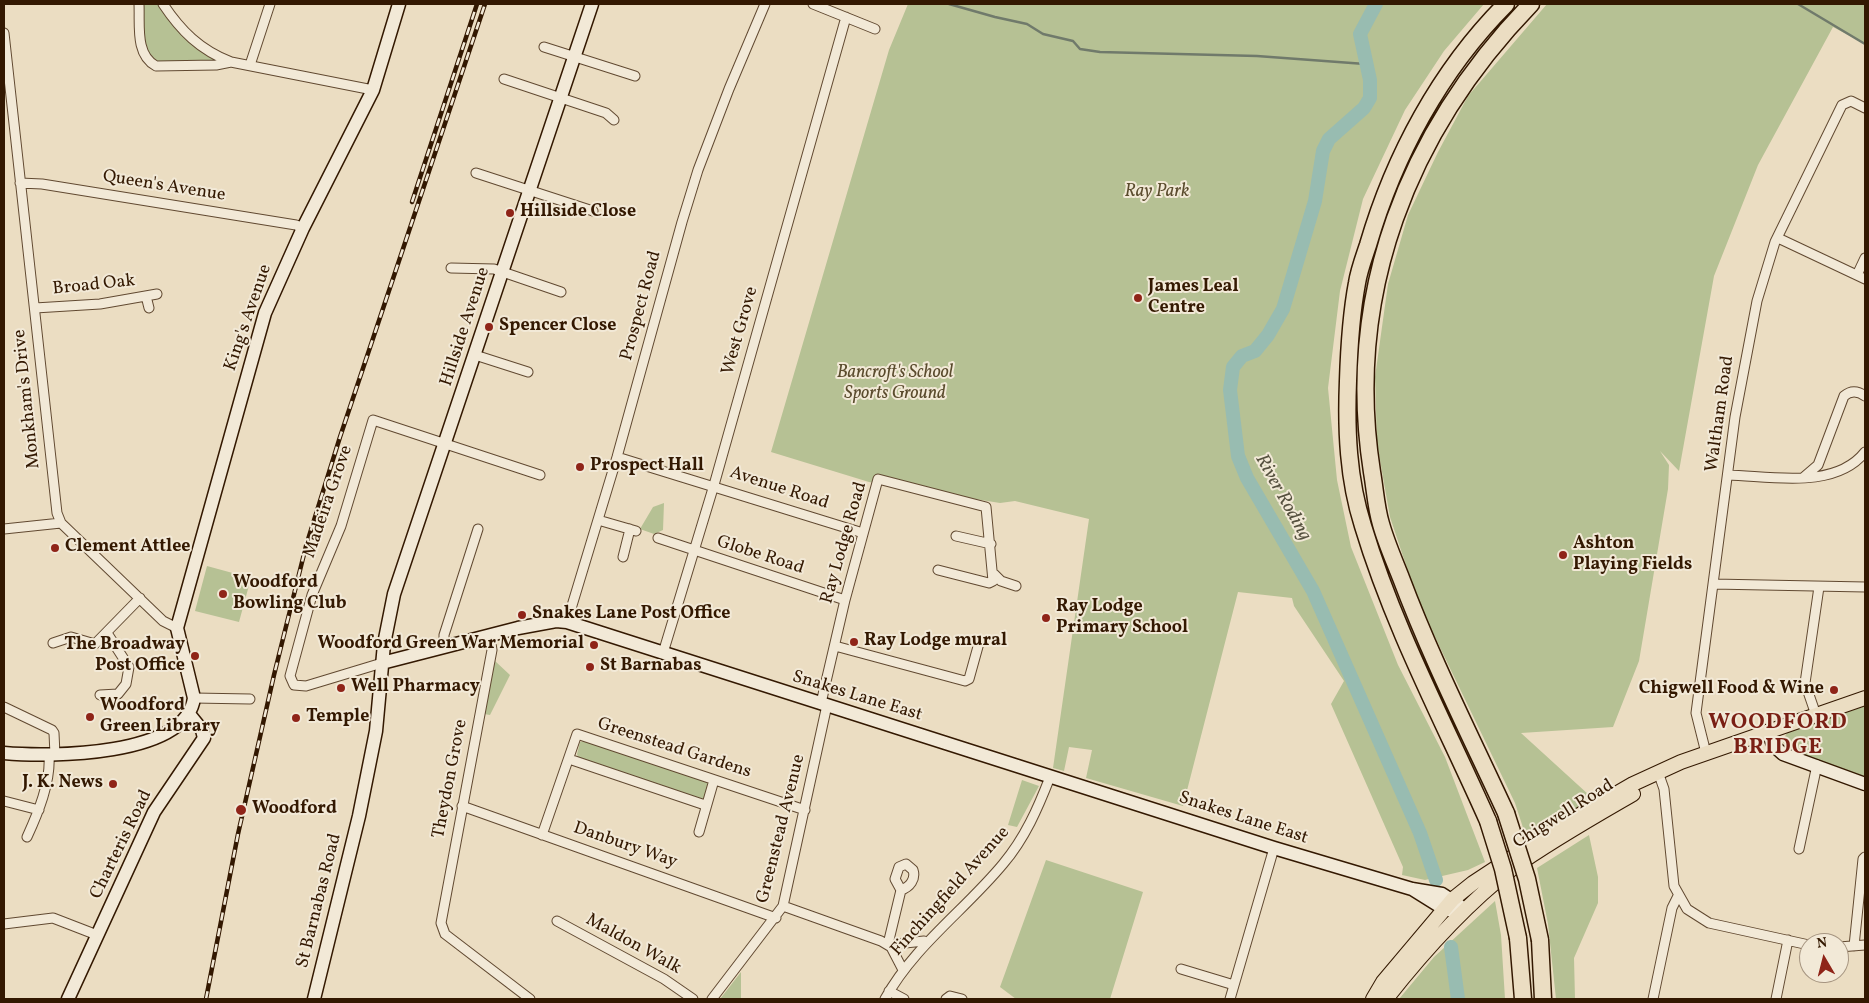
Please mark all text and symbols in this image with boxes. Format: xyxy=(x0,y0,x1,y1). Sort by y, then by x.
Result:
street label: Queen's Avenue xyxy=(101,167,227,207)
park label: Ray Park xyxy=(1125,182,1189,204)
place label: Hillside Close xyxy=(520,202,636,224)
marker: Hillside Close xyxy=(504,207,516,219)
street label: Prospect Road xyxy=(617,249,667,363)
street label: King's Avenue xyxy=(221,262,277,374)
street label: Hillside Avenue xyxy=(437,265,495,389)
street label: Broad Oak xyxy=(52,271,136,301)
place label: James Leal Centre xyxy=(1148,277,1239,320)
street label: West Grove xyxy=(718,284,764,378)
marker: James Leal Centre xyxy=(1132,292,1144,304)
place label: Spencer Close xyxy=(499,316,616,338)
marker: Spencer Close xyxy=(483,321,495,333)
street label: Monkham's Drive xyxy=(10,328,46,470)
street label: Waltham Road xyxy=(1702,354,1740,474)
park label: Bancroft's School Sports Ground xyxy=(837,363,953,406)
street label: Madeira Grove xyxy=(300,443,358,561)
water label: River Roding xyxy=(1249,451,1315,545)
place label: Prospect Hall xyxy=(590,456,704,478)
marker: Prospect Hall xyxy=(574,461,586,473)
street label: Avenue Road xyxy=(727,463,831,515)
street label: Ray Lodge Road xyxy=(817,480,873,606)
street label: Globe Road xyxy=(714,532,806,580)
place label: Ashton Playing Fields xyxy=(1573,534,1692,576)
place label: Clement Attlee xyxy=(65,537,191,559)
marker: Clement Attlee xyxy=(49,542,61,554)
marker: Ashton Playing Fields xyxy=(1557,549,1569,561)
place label: Woodford Bowling Club xyxy=(233,573,347,616)
marker: Woodford Bowling Club xyxy=(217,588,229,600)
place label: Ray Lodge Primary School xyxy=(1056,597,1188,640)
place label: Snakes Lane Post Office xyxy=(532,604,730,626)
marker: Snakes Lane Post Office xyxy=(516,609,528,621)
marker: Ray Lodge Primary School xyxy=(1040,612,1052,624)
place label: Ray Lodge mural xyxy=(864,631,1007,653)
place label: Woodford Green War Memorial xyxy=(317,634,584,656)
place label: The Broadway Post Office xyxy=(64,635,185,678)
marker: Ray Lodge mural xyxy=(848,636,860,648)
marker: Woodford Green War Memorial xyxy=(588,639,600,651)
marker: The Broadway Post Office xyxy=(189,650,201,662)
place label: St Barnabas xyxy=(600,656,701,678)
marker: St Barnabas xyxy=(584,661,596,673)
street label: Snakes Lane East xyxy=(789,667,925,727)
place label: Well Pharmacy xyxy=(351,677,480,699)
place label: Chigwell Food & Wine xyxy=(1639,679,1824,701)
marker: Well Pharmacy xyxy=(335,682,347,694)
marker: Chigwell Food & Wine xyxy=(1828,684,1840,696)
place label: Woodford Green Library xyxy=(100,696,220,739)
place label: Temple xyxy=(306,707,369,729)
marker: Woodford Green Library xyxy=(84,711,96,723)
district label: WOODFORD BRIDGE xyxy=(1707,711,1849,762)
marker: Temple xyxy=(290,712,302,724)
street label: Greenstead Gardens xyxy=(594,714,754,784)
street label: Theydon Grove xyxy=(429,718,473,840)
street label: Greenstead Avenue xyxy=(753,752,811,906)
place label: J. K. News xyxy=(22,773,103,795)
street label: Chigwell Road xyxy=(1510,776,1618,854)
marker: J. K. News xyxy=(107,778,119,790)
street label: Charteris Road xyxy=(86,787,158,903)
street label: Snakes Lane East xyxy=(1176,788,1310,850)
place label: Woodford xyxy=(252,799,337,821)
marker: Woodford xyxy=(234,803,248,817)
street label: Danbury Way xyxy=(570,818,680,874)
street label: Finchingfield Avenue xyxy=(887,823,1015,961)
street label: St Barnabas Road xyxy=(293,831,347,971)
street label: Maldon Walk xyxy=(581,910,685,980)
north arrow xyxy=(1799,933,1849,983)
text: N xyxy=(1816,934,1828,954)

